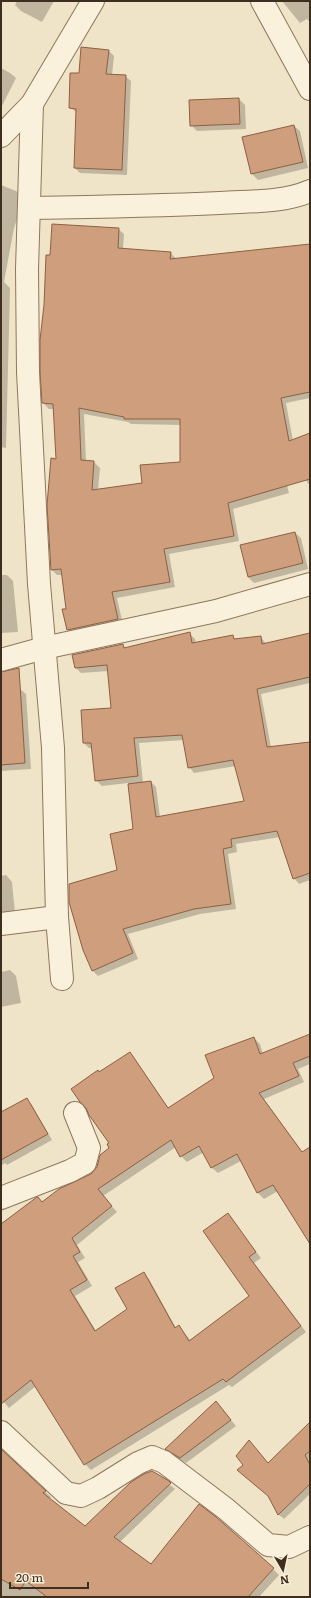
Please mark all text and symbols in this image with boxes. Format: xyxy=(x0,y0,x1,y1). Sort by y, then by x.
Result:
north arrow xyxy=(263,1550,303,1590)
scale bar xyxy=(10,1564,88,1590)
text: 20 m xyxy=(16,1568,43,1586)
text: N xyxy=(279,1572,291,1589)

